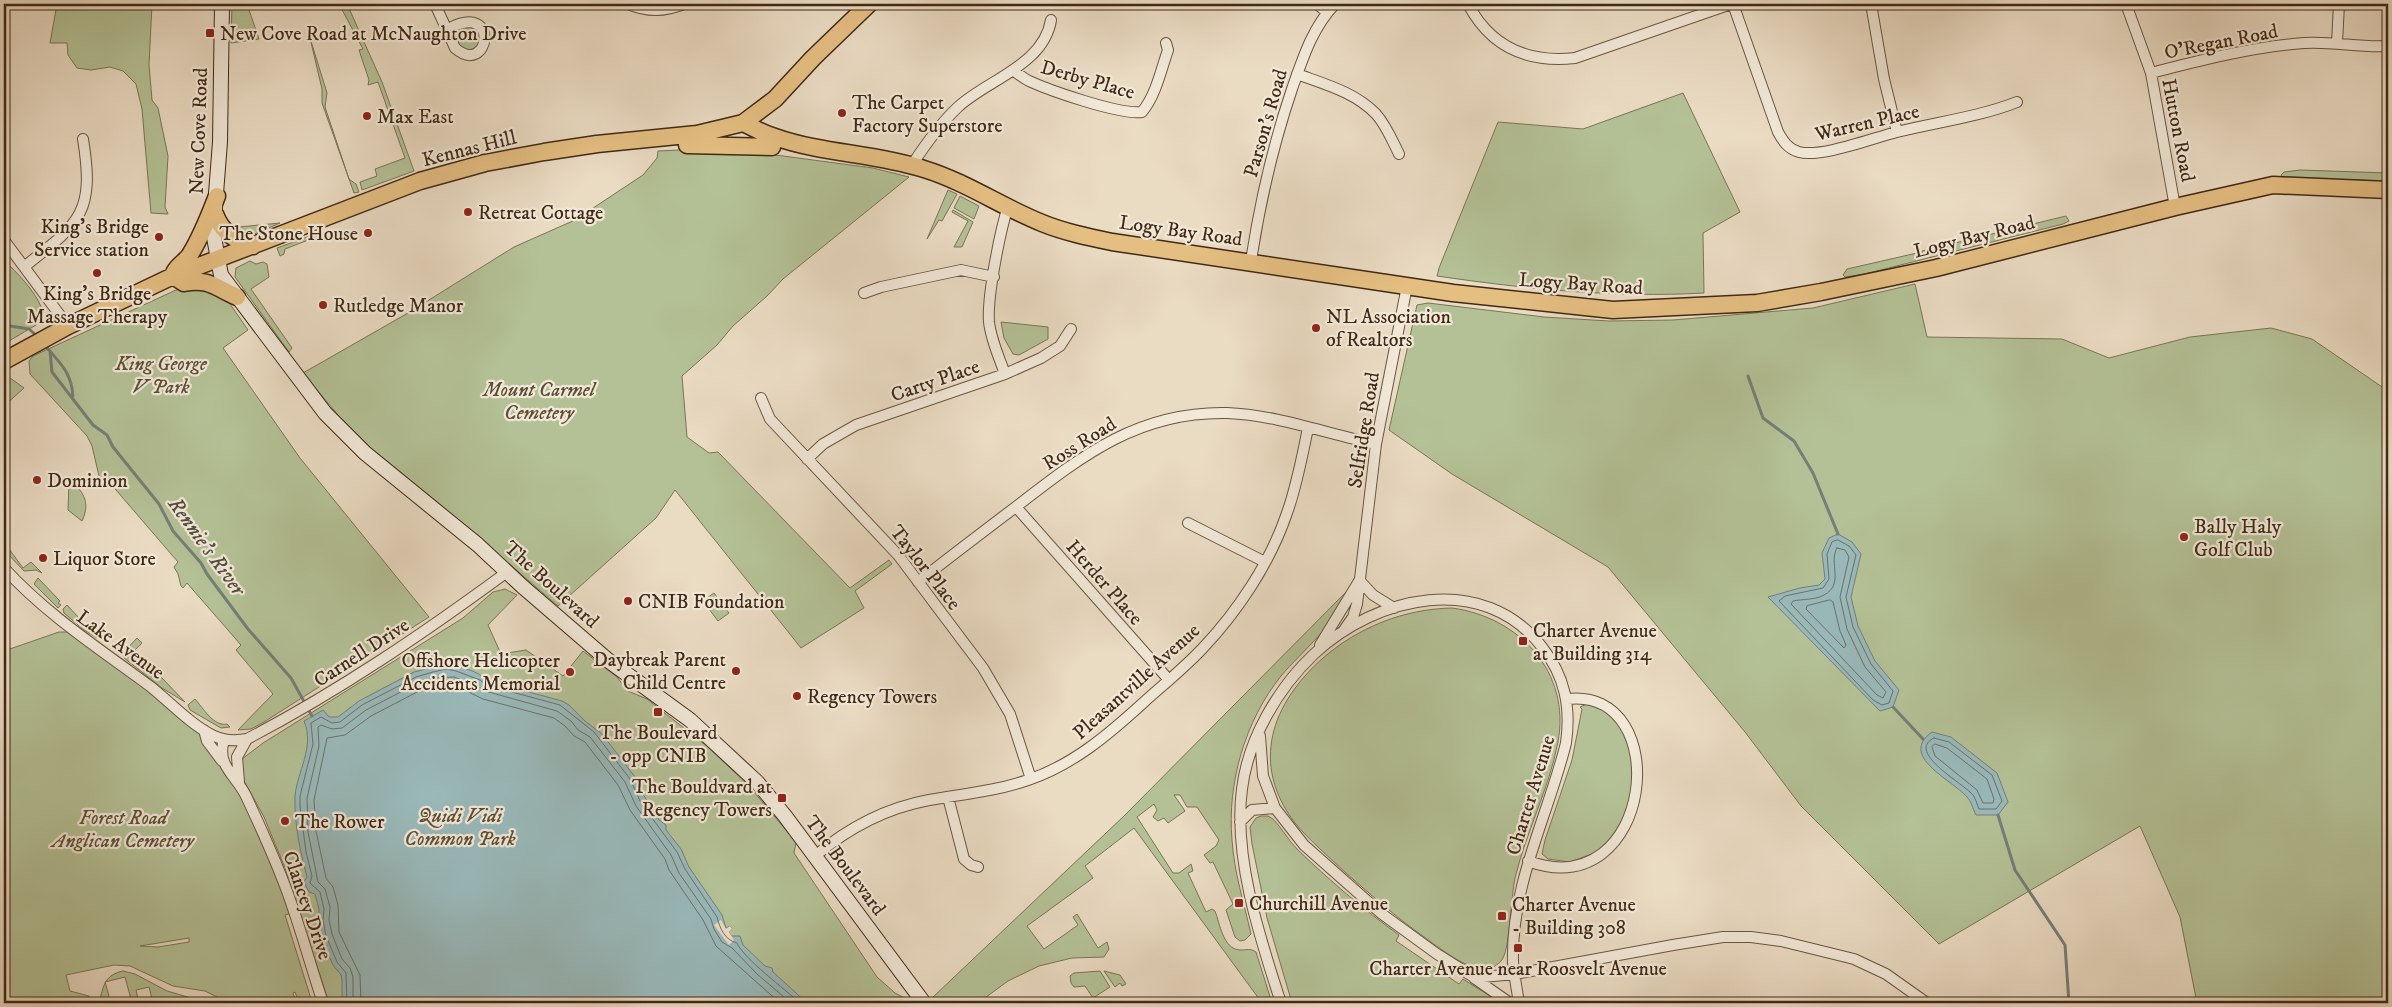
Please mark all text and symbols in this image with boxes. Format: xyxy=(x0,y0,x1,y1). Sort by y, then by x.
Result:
street label: O'Regan Road xyxy=(2162,19,2280,66)
place label: New Cove Road at McNaughton Drive xyxy=(220,22,527,47)
marker: New Cove Road at McNaughton Drive xyxy=(204,27,216,39)
street label: Derby Place xyxy=(1038,55,1138,106)
street label: Parson's Road xyxy=(1239,66,1294,180)
street label: New Cove Road xyxy=(185,67,214,195)
street label: Hutton Road xyxy=(2155,76,2200,184)
place label: The Carpet Factory Superstore xyxy=(852,91,1002,139)
street label: Warren Place xyxy=(1812,99,1922,148)
place label: Max East xyxy=(377,105,454,130)
marker: The Carpet Factory Superstore xyxy=(836,107,848,119)
marker: Max East xyxy=(361,110,373,122)
street label: Kennas Hill xyxy=(420,126,519,173)
place label: Retreat Cottage xyxy=(478,201,603,226)
marker: Retreat Cottage xyxy=(462,206,474,218)
street label: Logy Bay Road xyxy=(1118,210,1244,253)
street label: Logy Bay Road xyxy=(1911,210,2038,265)
place label: King's Bridge Service station xyxy=(34,215,150,263)
place label: The Stone House xyxy=(219,222,358,247)
marker: The Stone House xyxy=(362,227,374,239)
marker: King's Bridge Service station xyxy=(153,231,165,243)
marker: King's Bridge Massage Therapy xyxy=(91,267,103,279)
street label: Logy Bay Road xyxy=(1518,268,1644,301)
place label: King's Bridge Massage Therapy xyxy=(27,282,168,330)
place label: Rutledge Manor xyxy=(333,294,464,319)
marker: Rutledge Manor xyxy=(317,299,329,311)
place label: NL Association of Realtors xyxy=(1326,305,1451,353)
marker: NL Association of Realtors xyxy=(1310,322,1322,334)
park label: King George V Park xyxy=(114,352,208,400)
street label: Carty Place xyxy=(888,355,983,408)
street label: Selfridge Road xyxy=(1343,370,1386,490)
park label: Mount Carmel Cemetery xyxy=(481,378,597,426)
street label: Ross Road xyxy=(1038,412,1121,477)
place label: Dominion xyxy=(47,469,128,494)
marker: Dominion xyxy=(31,474,43,486)
water label: Rennie's River xyxy=(161,491,251,602)
place label: Bally Haly Golf Club xyxy=(2194,515,2282,563)
street label: Taylor Place xyxy=(884,520,966,615)
marker: Bally Haly Golf Club xyxy=(2178,531,2190,543)
street label: Herder Place xyxy=(1060,535,1148,631)
street label: The Boulevard xyxy=(498,536,604,634)
place label: Liquor Store xyxy=(53,547,156,572)
marker: Liquor Store xyxy=(37,552,49,564)
place label: CNIB Foundation xyxy=(638,590,785,615)
marker: CNIB Foundation xyxy=(622,595,634,607)
street label: Lake Avenue xyxy=(71,605,169,686)
street label: Carnell Drive xyxy=(309,613,414,693)
street label: Pleasantville Avenue xyxy=(1068,619,1206,746)
place label: Charter Avenue at Building 314 xyxy=(1533,619,1657,667)
marker: Charter Avenue at Building 314 xyxy=(1517,635,1529,647)
place label: Daybreak Parent Child Centre xyxy=(593,648,726,696)
place label: Offshore Helicopter Accidents Memorial xyxy=(401,649,561,697)
marker: Daybreak Parent Child Centre xyxy=(730,665,742,677)
marker: Offshore Helicopter Accidents Memorial xyxy=(564,666,576,678)
place label: Regency Towers xyxy=(807,685,937,710)
marker: Regency Towers xyxy=(791,690,803,702)
marker: The Boulevard - opp CNIB xyxy=(652,706,664,718)
place label: The Boulevard - opp CNIB xyxy=(598,721,718,769)
street label: Charter Avenue xyxy=(1501,733,1561,858)
place label: The Bouldvard at Regency Towers xyxy=(632,775,772,823)
marker: The Bouldvard at Regency Towers xyxy=(776,792,788,804)
park label: Quidi Vidi Common Park xyxy=(404,804,516,852)
park label: Forest Road Anglican Cemetery xyxy=(50,806,195,854)
place label: The Rower xyxy=(295,810,385,835)
street label: The Boulevard xyxy=(799,811,891,921)
marker: The Rower xyxy=(279,815,291,827)
street label: Clancey Drive xyxy=(276,848,337,963)
place label: Churchill Avenue xyxy=(1249,892,1388,917)
place label: Charter Avenue - Building 308 xyxy=(1512,893,1636,941)
marker: Churchill Avenue xyxy=(1233,897,1245,909)
marker: Charter Avenue - Building 308 xyxy=(1496,910,1508,922)
marker: Charter Avenue near Roosvelt Avenue xyxy=(1512,942,1524,954)
place label: Charter Avenue near Roosvelt Avenue xyxy=(1369,957,1667,982)

